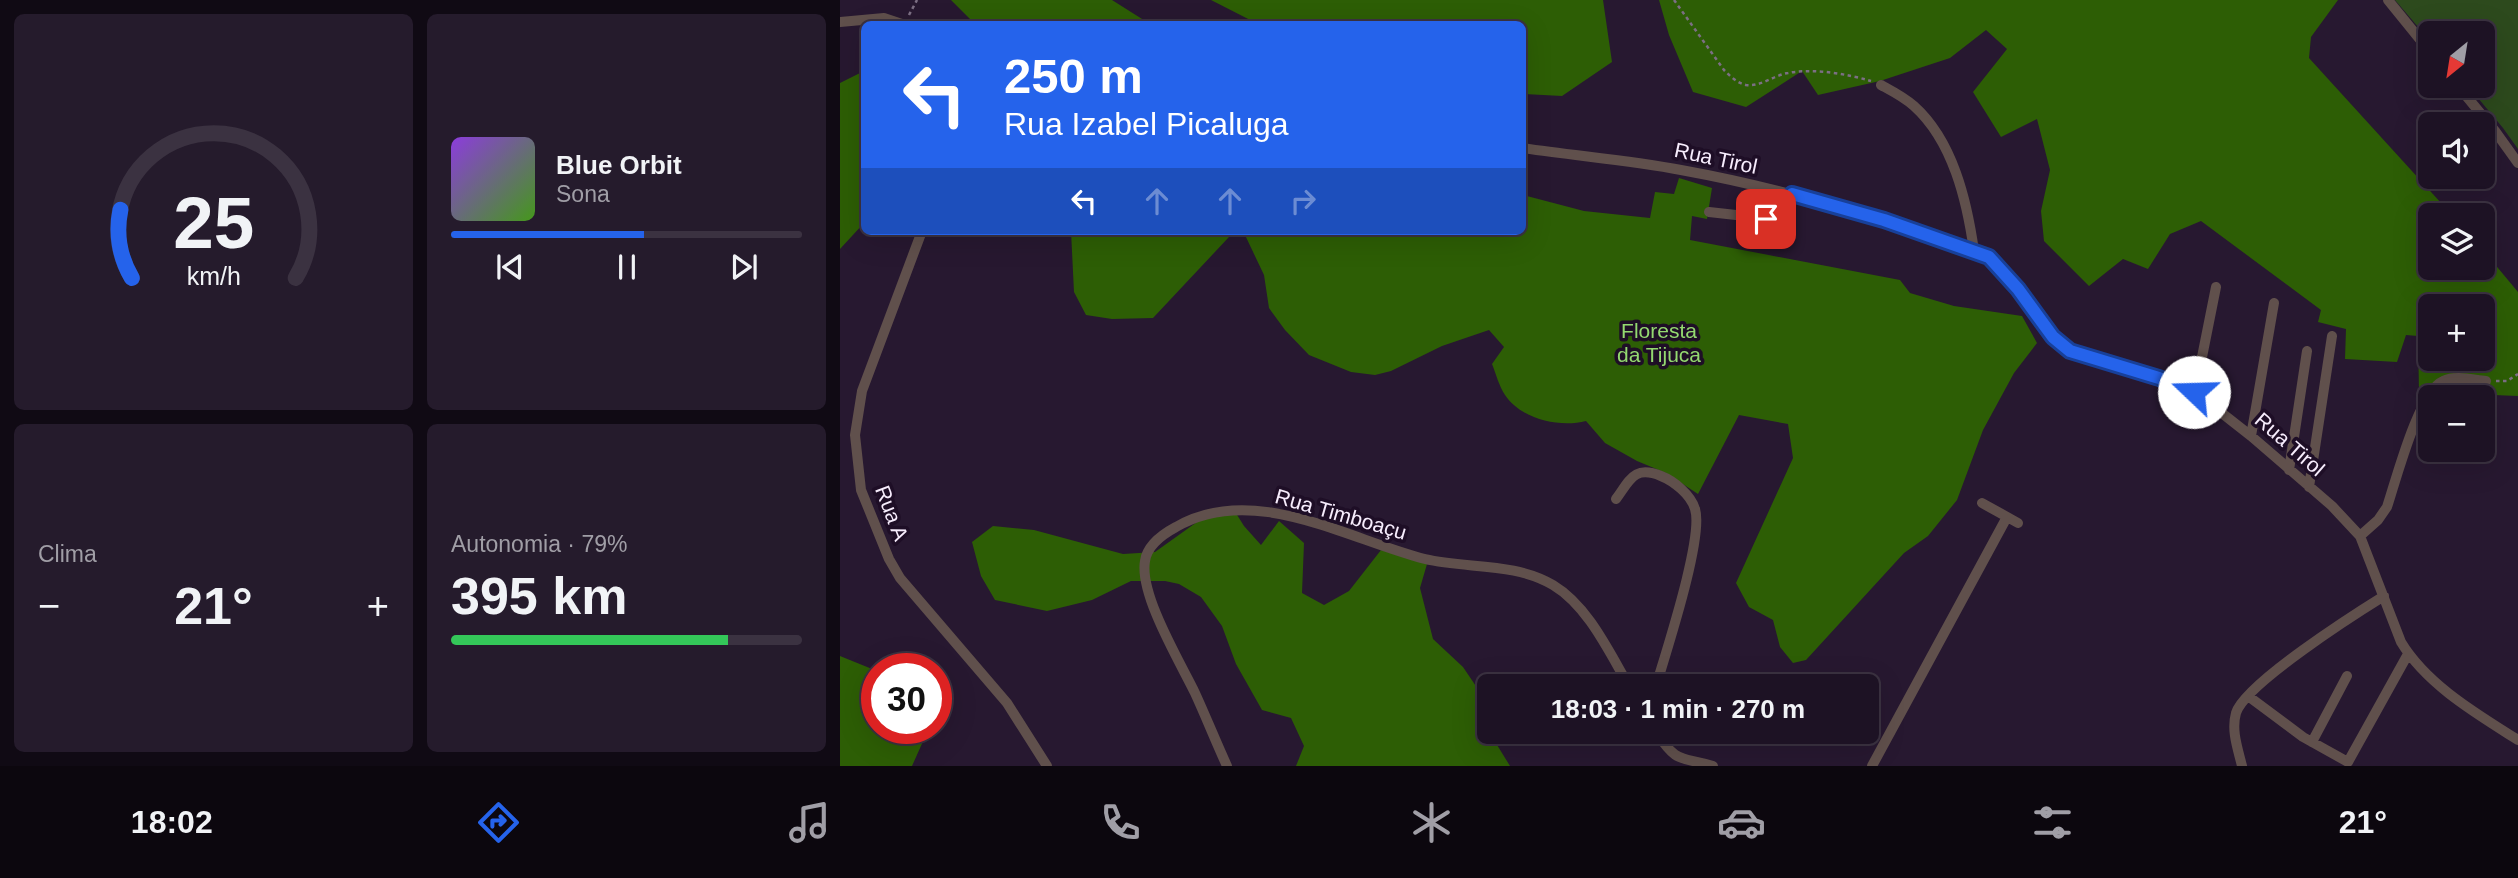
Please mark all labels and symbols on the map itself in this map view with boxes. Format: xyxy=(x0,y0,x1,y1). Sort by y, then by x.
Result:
north arrow xyxy=(2418,21,2496,98)
street label: Rua Tirol xyxy=(1673,138,1759,178)
pin xyxy=(1736,189,1796,249)
park label: Floresta da Tijuca xyxy=(1617,319,1701,366)
position arrow xyxy=(2157,355,2231,429)
street label: Rua Tirol xyxy=(2251,408,2329,480)
street label: Rua A xyxy=(871,482,913,544)
street label: Rua Timboaçu xyxy=(1273,484,1409,544)
speed limit sign: 30 xyxy=(861,653,952,744)

